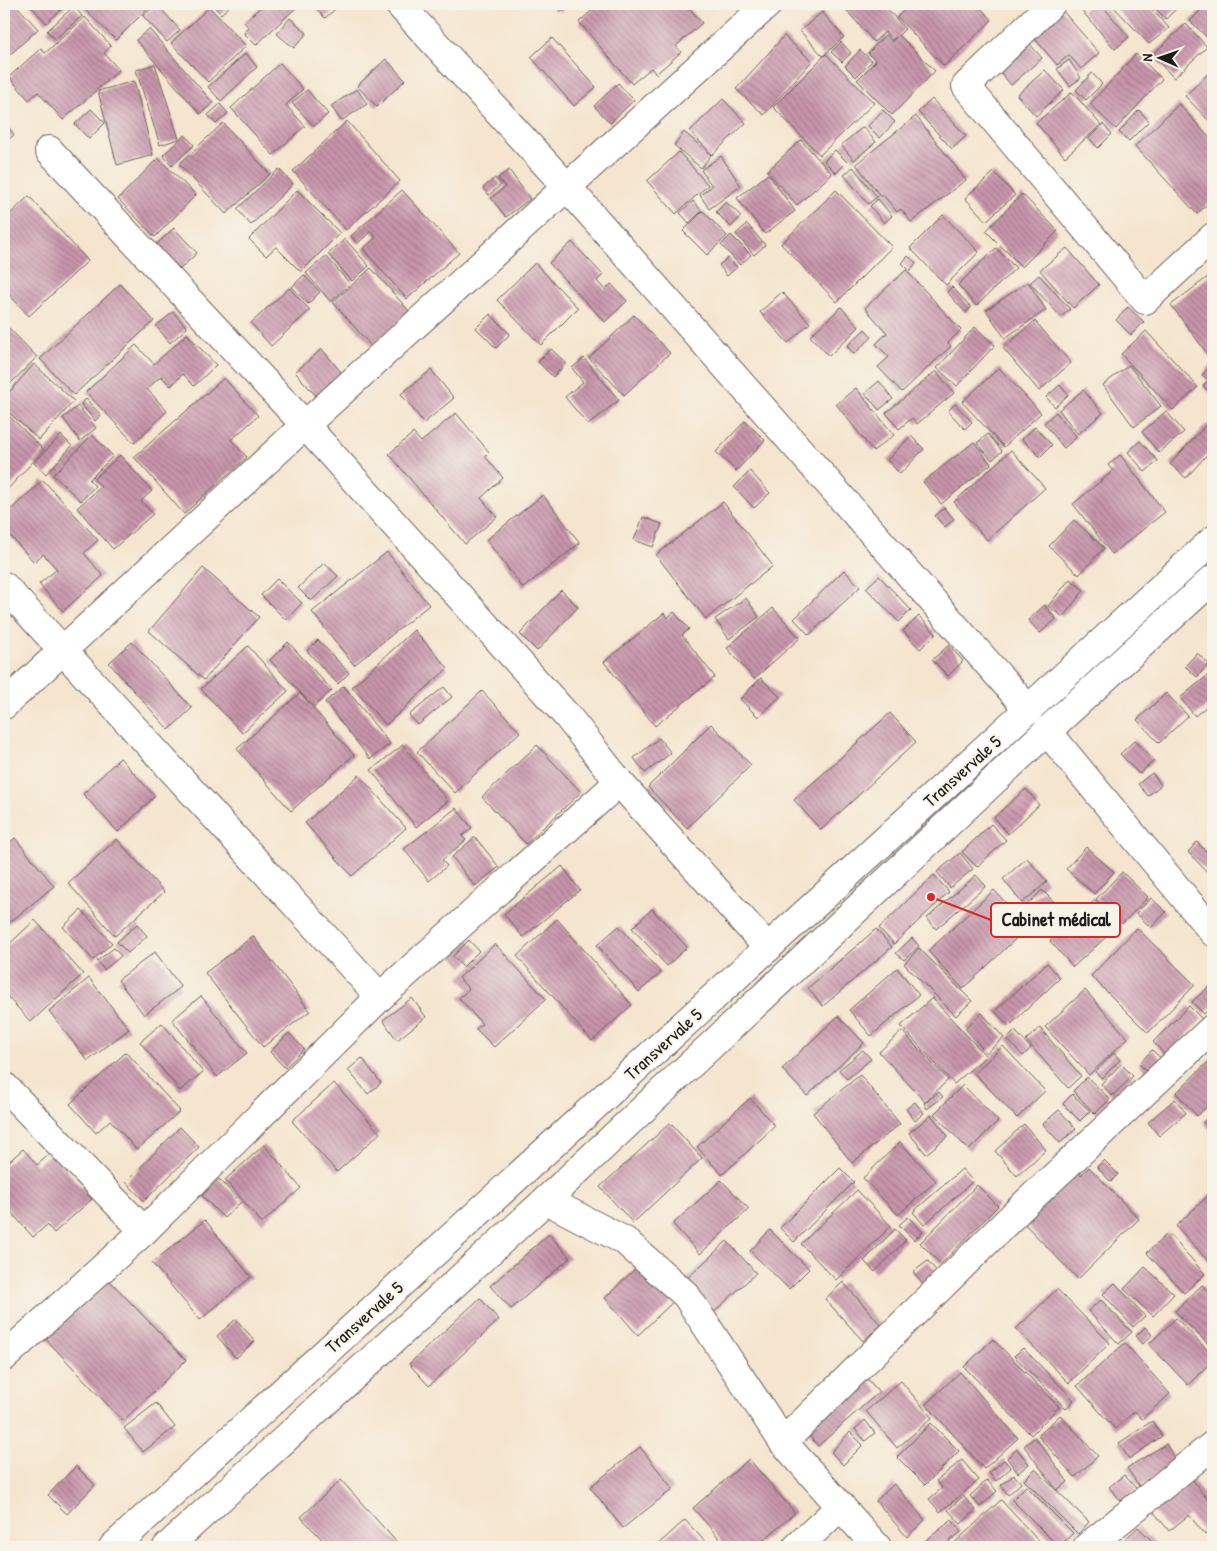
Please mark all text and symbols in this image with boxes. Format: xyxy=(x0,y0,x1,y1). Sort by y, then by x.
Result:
north arrow xyxy=(1134,32,1184,82)
text: N xyxy=(1137,53,1156,62)
street label: Transvervale 5 xyxy=(918,729,1007,813)
callout: Cabinet médical xyxy=(991,903,1120,937)
text: Cabinet médical xyxy=(1001,906,1111,932)
street label: Transvervale 5 xyxy=(619,1002,708,1086)
street label: Transvervale 5 xyxy=(320,1275,409,1359)

